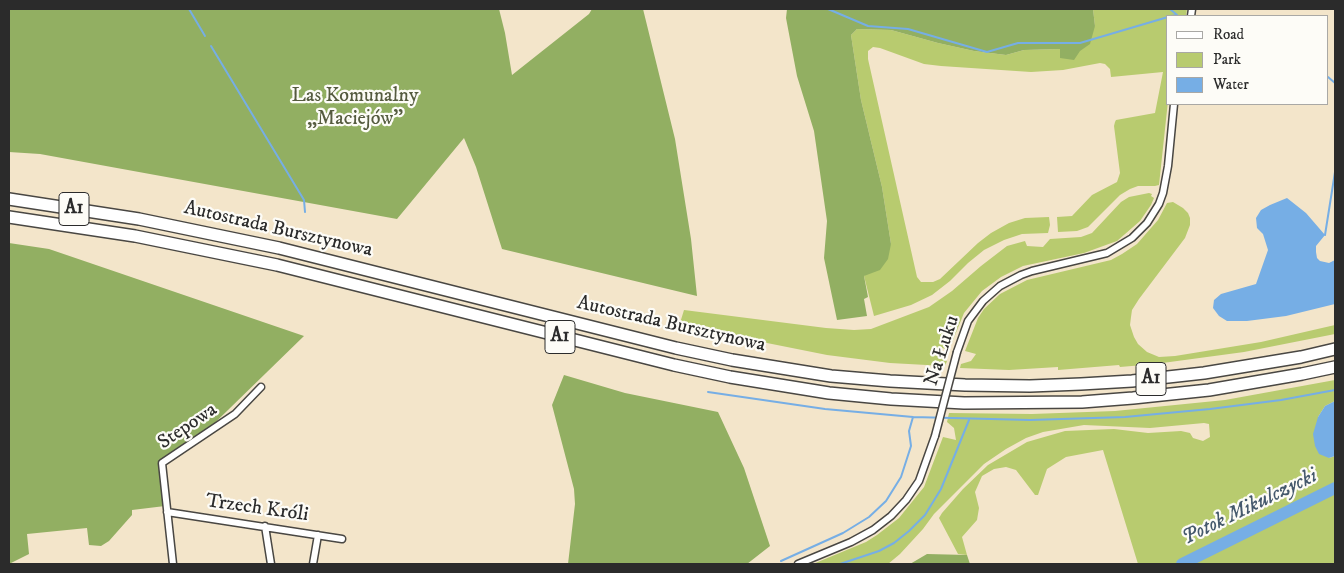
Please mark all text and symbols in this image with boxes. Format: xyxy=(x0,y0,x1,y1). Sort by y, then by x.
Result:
legend xyxy=(1166,15,1329,105)
text: Road xyxy=(1213,25,1244,44)
text: Park xyxy=(1213,50,1241,69)
text: Water xyxy=(1213,75,1249,94)
park label: Las Komunalny „Maciejów” xyxy=(292,85,418,132)
road number: A1 xyxy=(59,192,89,225)
street label: Autostrada Bursztynowa xyxy=(181,197,375,263)
street label: Autostrada Bursztynowa xyxy=(574,292,768,358)
street label: Na Łuku xyxy=(920,313,966,389)
road number: A1 xyxy=(545,321,575,354)
road number: A1 xyxy=(1136,362,1166,396)
street label: Stepowa xyxy=(154,399,222,455)
water label: Potok Mikulczycki xyxy=(1178,464,1322,552)
street label: Trzech Króli xyxy=(204,490,310,528)

